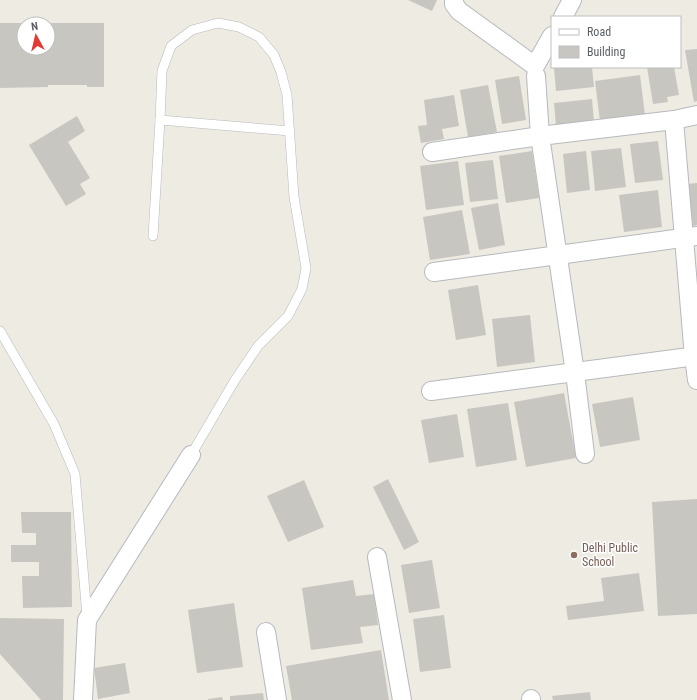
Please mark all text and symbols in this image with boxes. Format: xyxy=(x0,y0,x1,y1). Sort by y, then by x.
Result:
north arrow xyxy=(16,16,56,56)
legend xyxy=(551,16,681,68)
text: N xyxy=(30,20,39,33)
text: Road xyxy=(587,25,611,39)
text: Building xyxy=(587,45,625,59)
place label: Delhi Public School xyxy=(582,541,638,569)
marker: Delhi Public School xyxy=(569,550,579,560)

